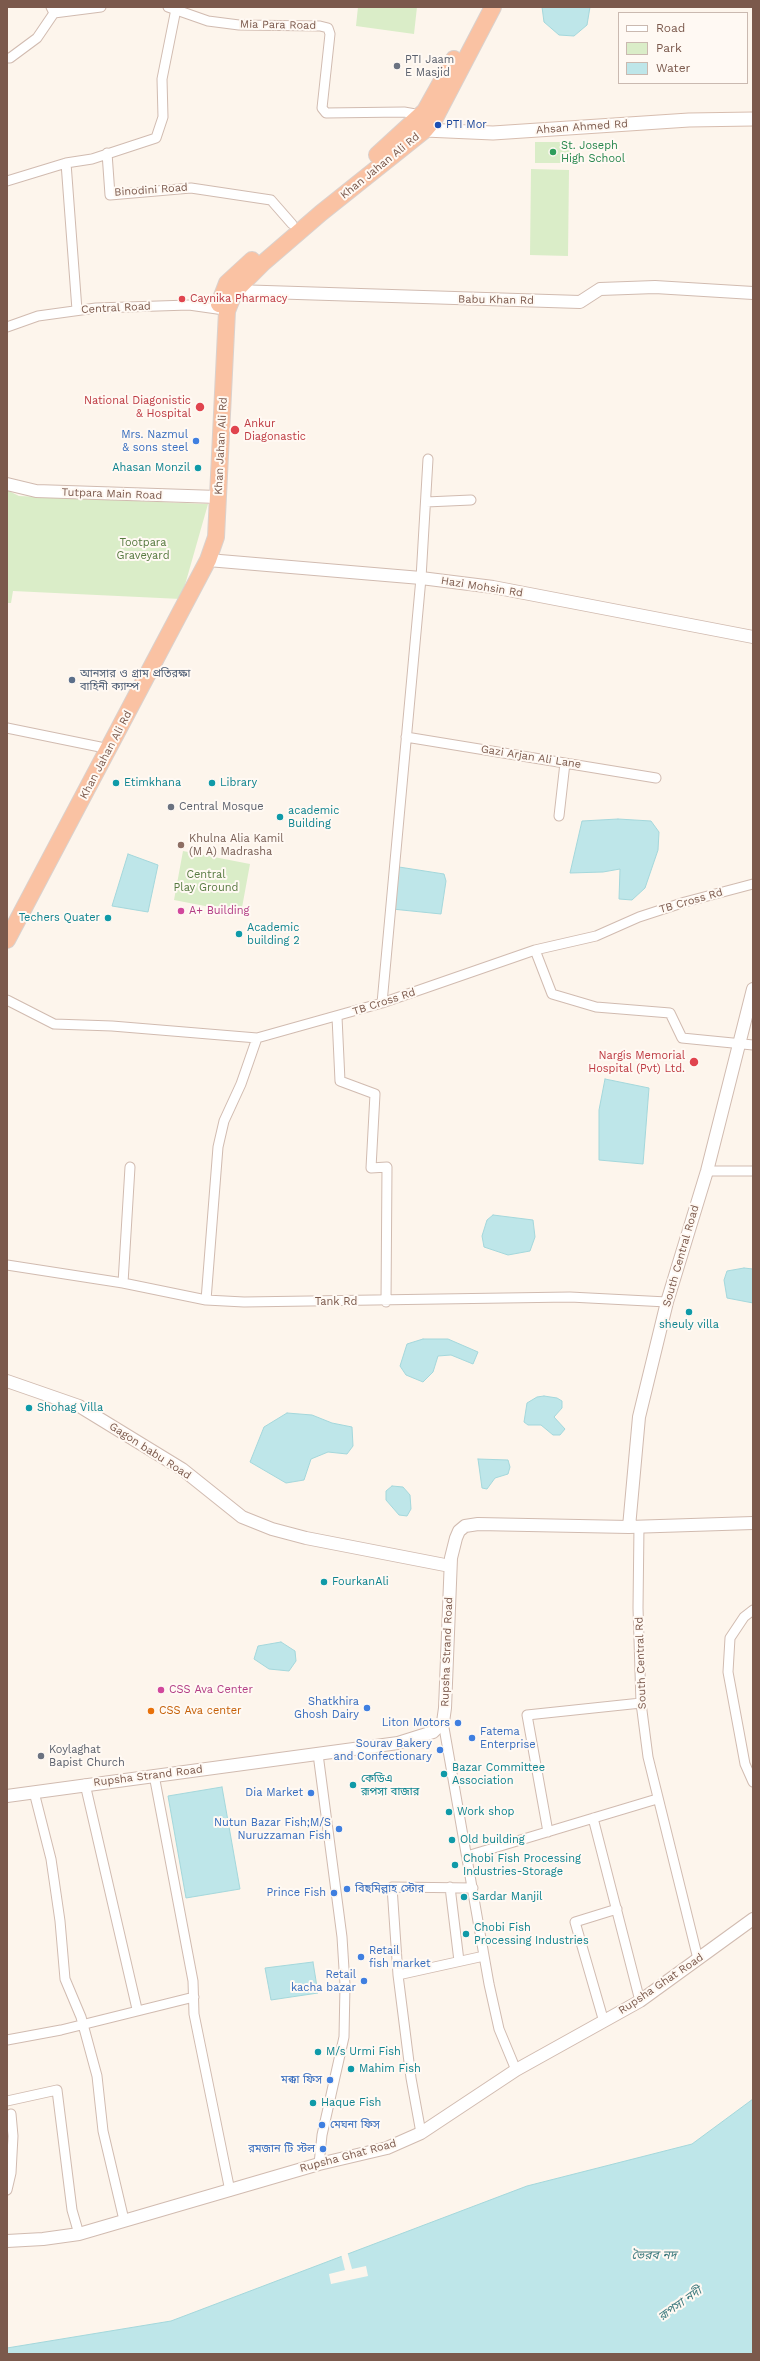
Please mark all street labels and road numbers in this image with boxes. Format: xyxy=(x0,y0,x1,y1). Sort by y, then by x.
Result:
street label: Mia Para Road xyxy=(240,18,316,32)
street label: Ahsan Ahmed Rd xyxy=(536,117,628,137)
street label: Khan Jahan Ali Rd xyxy=(338,130,422,202)
street label: Binodini Road xyxy=(114,181,188,199)
street label: Babu Khan Rd xyxy=(458,293,534,307)
street label: Central Road xyxy=(81,300,151,316)
street label: Khan Jahan Ali Rd xyxy=(212,397,230,495)
street label: Tutpara Main Road xyxy=(61,486,163,502)
street label: Hazi Mohsin Rd xyxy=(440,574,524,600)
street label: Khan Jahan Ali Rd xyxy=(77,709,135,801)
street label: Gazi Arjan Ali Lane xyxy=(480,743,582,771)
street label: TB Cross Rd xyxy=(658,886,724,916)
street label: TB Cross Rd xyxy=(351,986,417,1018)
street label: South Central Road xyxy=(660,1204,702,1308)
street label: Tank Rd xyxy=(315,1295,357,1309)
street label: Gagon babu Road xyxy=(107,1420,193,1482)
street label: Rupsha Strand Road xyxy=(438,1597,456,1707)
street label: South Central Rd xyxy=(633,1617,649,1709)
street label: Rupsha Strand Road xyxy=(93,1763,203,1789)
street label: Rupsha Ghat Road xyxy=(616,1951,706,2017)
street label: Rupsha Ghat Road xyxy=(298,2137,398,2175)

